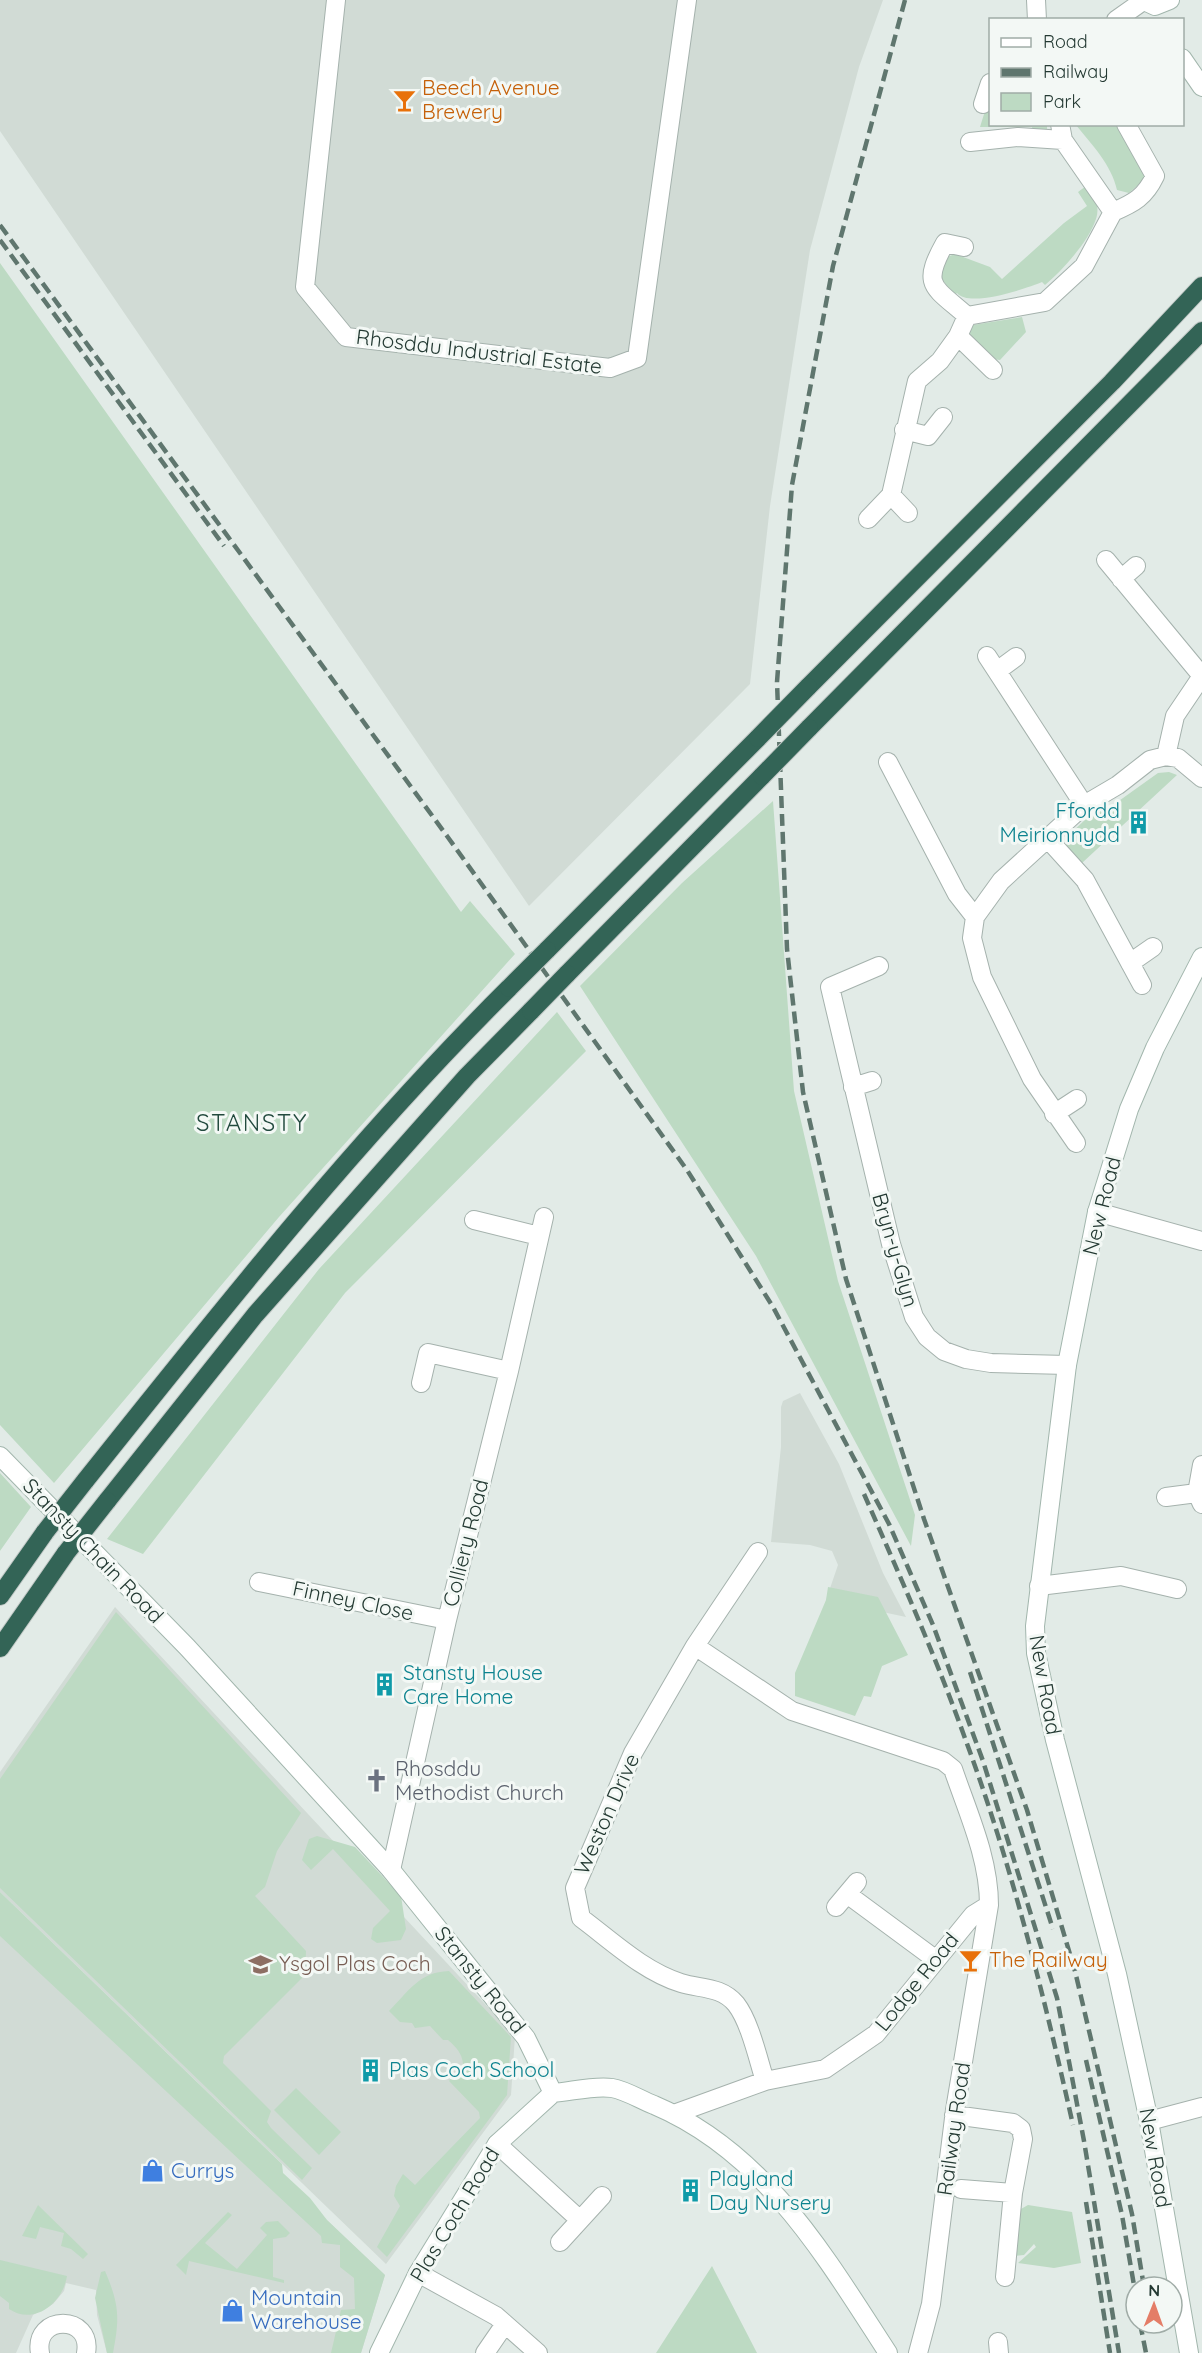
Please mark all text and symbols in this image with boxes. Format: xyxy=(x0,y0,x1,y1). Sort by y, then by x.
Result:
legend xyxy=(989,18,1184,126)
text: Road xyxy=(1043,30,1088,53)
text: Railway xyxy=(1043,60,1109,83)
place label: Beech Avenue Brewery xyxy=(422,74,560,124)
bar icon: Beech Avenue Brewery xyxy=(391,87,417,113)
text: Park xyxy=(1043,90,1081,113)
street label: Rhosddu Industrial Estate xyxy=(355,323,604,379)
place label: Ffordd Meirionnydd xyxy=(1000,797,1120,847)
building icon: Ffordd Meirionnydd xyxy=(1125,810,1151,836)
district label: STANSTY xyxy=(196,1107,308,1137)
street label: New Road xyxy=(1076,1154,1126,1258)
street label: Bryn-y-Glyn xyxy=(867,1190,925,1310)
street label: Stansty Chain Road xyxy=(18,1472,169,1628)
street label: Colliery Road xyxy=(437,1476,493,1609)
street label: Finney Close xyxy=(290,1575,416,1626)
street label: New Road xyxy=(1024,1633,1068,1737)
place label: Stansty House Care Home xyxy=(403,1659,543,1709)
building icon: Stansty House Care Home xyxy=(372,1672,398,1698)
street label: Weston Drive xyxy=(568,1749,644,1878)
place label: Rhosddu Methodist Church xyxy=(395,1755,564,1805)
church icon: Rhosddu Methodist Church xyxy=(364,1768,390,1794)
street label: Stansty Road xyxy=(430,1920,532,2038)
street label: Lodge Road xyxy=(869,1927,964,2036)
place label: The Railway xyxy=(989,1946,1108,1972)
bar icon: The Railway xyxy=(958,1947,984,1973)
place label: Ysgol Plas Coch xyxy=(279,1950,431,1976)
school or university icon: Ysgol Plas Coch xyxy=(248,1951,274,1977)
place label: Plas Coch School xyxy=(389,2056,554,2082)
building icon: Plas Coch School xyxy=(358,2057,384,2083)
street label: Railway Road xyxy=(931,2061,975,2197)
street label: New Road xyxy=(1134,2106,1178,2210)
street label: Plas Coch Road xyxy=(404,2142,505,2287)
place label: Currys xyxy=(171,2157,234,2183)
shop icon: Currys xyxy=(140,2158,166,2184)
place label: Playland Day Nursery xyxy=(709,2165,832,2215)
building icon: Playland Day Nursery xyxy=(678,2178,704,2204)
north arrow xyxy=(1124,2275,1184,2335)
text: N xyxy=(1148,2280,1160,2300)
place label: Mountain Warehouse xyxy=(251,2284,362,2334)
shop icon: Mountain Warehouse xyxy=(220,2297,246,2323)

